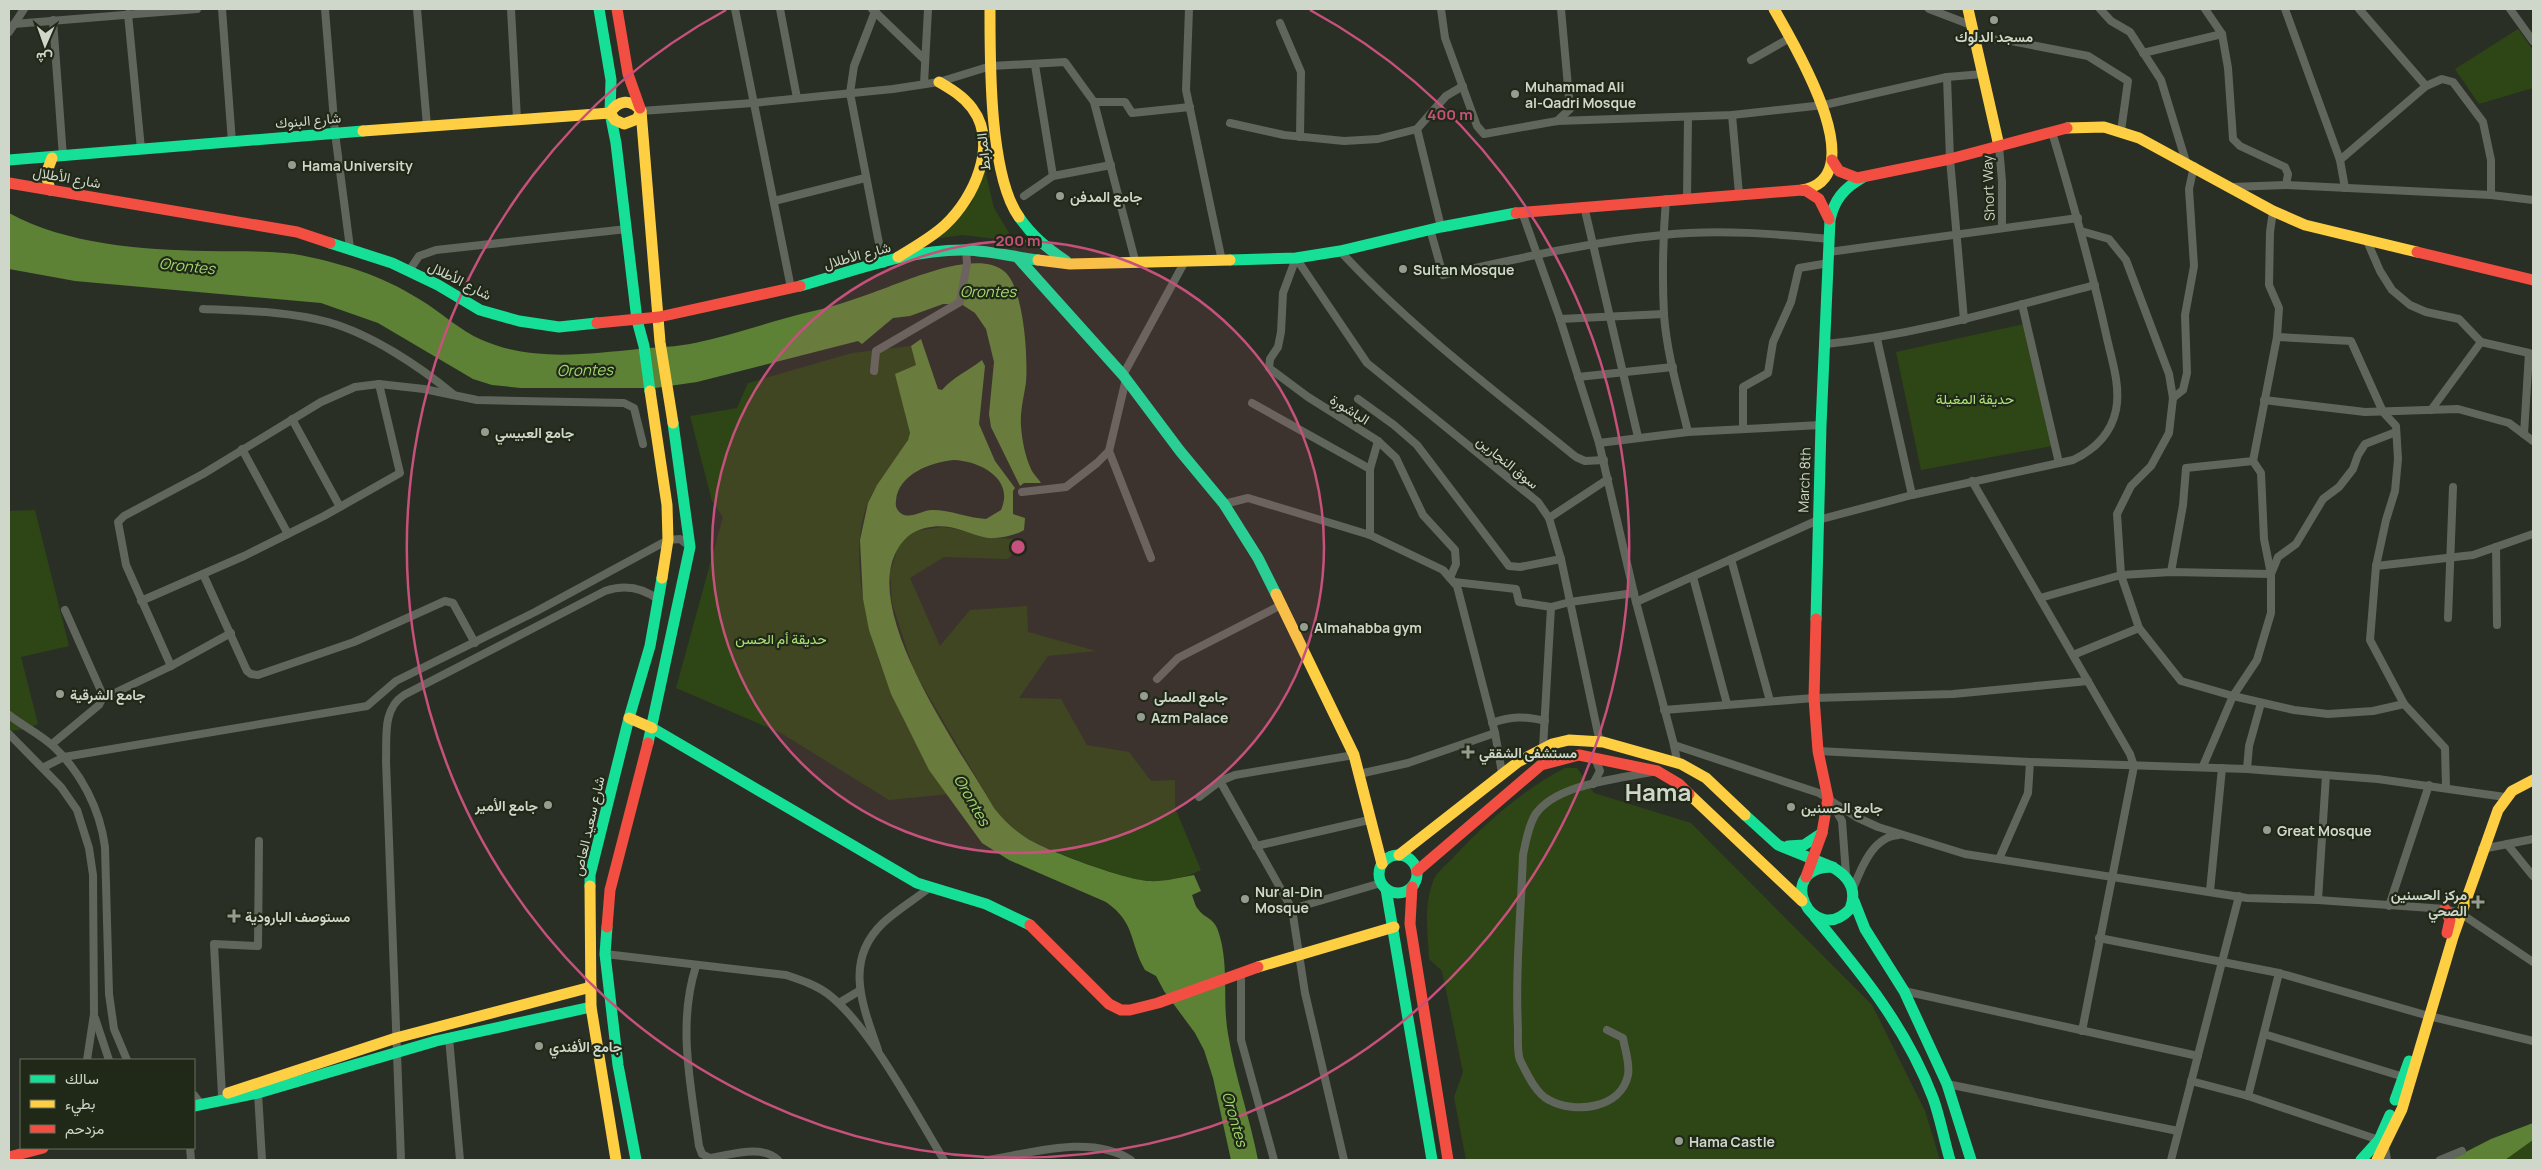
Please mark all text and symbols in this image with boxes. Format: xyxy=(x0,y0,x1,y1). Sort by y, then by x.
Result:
marker: مسجد الدلوك xyxy=(1988,14,2000,26)
north arrow xyxy=(20,20,70,70)
place label: مسجد الدلوك xyxy=(1955,27,2033,46)
text: ش xyxy=(36,49,53,68)
place label: Muhammad Ali al-Qadri Mosque xyxy=(1525,77,1636,112)
marker: Muhammad Ali al-Qadri Mosque xyxy=(1509,88,1521,100)
text: 400 m xyxy=(1427,104,1473,125)
street label: شارع البنوك xyxy=(274,108,342,134)
street label: المرابط xyxy=(972,132,994,172)
street label: Short Way xyxy=(1977,154,1999,221)
place label: Hama University xyxy=(302,156,413,175)
marker: Hama University xyxy=(286,159,298,171)
street label: شارع الأطلال xyxy=(31,162,102,194)
place label: جامع المدفن xyxy=(1070,187,1143,207)
marker: جامع المدفن xyxy=(1054,190,1066,202)
text: 200 m xyxy=(995,230,1041,251)
street label: شارع الأطلال xyxy=(821,237,893,275)
water label: Orontes xyxy=(158,253,217,279)
street label: شارع الأطلال xyxy=(424,256,495,306)
place label: Sultan Mosque xyxy=(1413,260,1514,279)
marker: Sultan Mosque xyxy=(1397,263,1409,275)
water label: Orontes xyxy=(960,281,1017,302)
water label: Orontes xyxy=(557,359,614,381)
street label: الباشورة xyxy=(1327,389,1373,429)
park label: حديقة المغيلة xyxy=(1936,389,2014,408)
place label: جامع العبيسي xyxy=(495,423,575,445)
marker: جامع العبيسي xyxy=(479,426,491,438)
street label: سوق النجارين xyxy=(1473,431,1543,493)
street label: March 8th xyxy=(1793,447,1815,513)
centre of rings xyxy=(1009,538,1027,556)
place label: Almahabba gym xyxy=(1314,618,1422,637)
marker: Almahabba gym xyxy=(1298,621,1310,633)
park label: حديقة أم الحسن xyxy=(735,629,827,648)
place label: جامع الشرقية xyxy=(70,685,146,705)
place label: جامع المصلى xyxy=(1154,687,1228,707)
marker: جامع الشرقية xyxy=(54,688,66,700)
marker: جامع المصلى xyxy=(1138,690,1150,702)
place label: Azm Palace xyxy=(1151,708,1228,727)
marker: Azm Palace xyxy=(1135,711,1147,723)
place label: مستشفى الشققي xyxy=(1479,743,1577,765)
marker: مستشفى الشققي xyxy=(1461,745,1475,759)
water label: Orontes xyxy=(949,770,996,831)
street label: شارع سعيد العاص xyxy=(567,774,611,878)
district label: Hama xyxy=(1625,775,1691,808)
place label: جامع الأمير xyxy=(474,796,538,816)
place label: جامع الحسنين xyxy=(1801,798,1884,818)
marker: جامع الأمير xyxy=(542,799,554,811)
marker: جامع الحسنين xyxy=(1785,801,1797,813)
place label: Great Mosque xyxy=(2277,821,2372,840)
marker: Great Mosque xyxy=(2261,824,2273,836)
place label: Nur al-Din Mosque xyxy=(1255,882,1323,917)
place label: مركز الحسنين الصحي xyxy=(2391,885,2467,923)
marker: Nur al-Din Mosque xyxy=(1239,893,1251,905)
marker: مركز الحسنين الصحي xyxy=(2471,895,2485,909)
place label: مستوصف البارودية xyxy=(245,907,351,926)
marker: مستوصف البارودية xyxy=(227,909,241,923)
place label: جامع الأفندي xyxy=(549,1037,623,1059)
marker: جامع الأفندي xyxy=(533,1040,545,1052)
legend xyxy=(20,1059,195,1149)
text: سالك xyxy=(65,1068,99,1089)
water label: Orontes xyxy=(1217,1089,1253,1150)
text: بطيء xyxy=(65,1093,95,1117)
text: مزدحم xyxy=(65,1118,104,1139)
place label: Hama Castle xyxy=(1689,1132,1775,1151)
marker: Hama Castle xyxy=(1673,1135,1685,1147)

